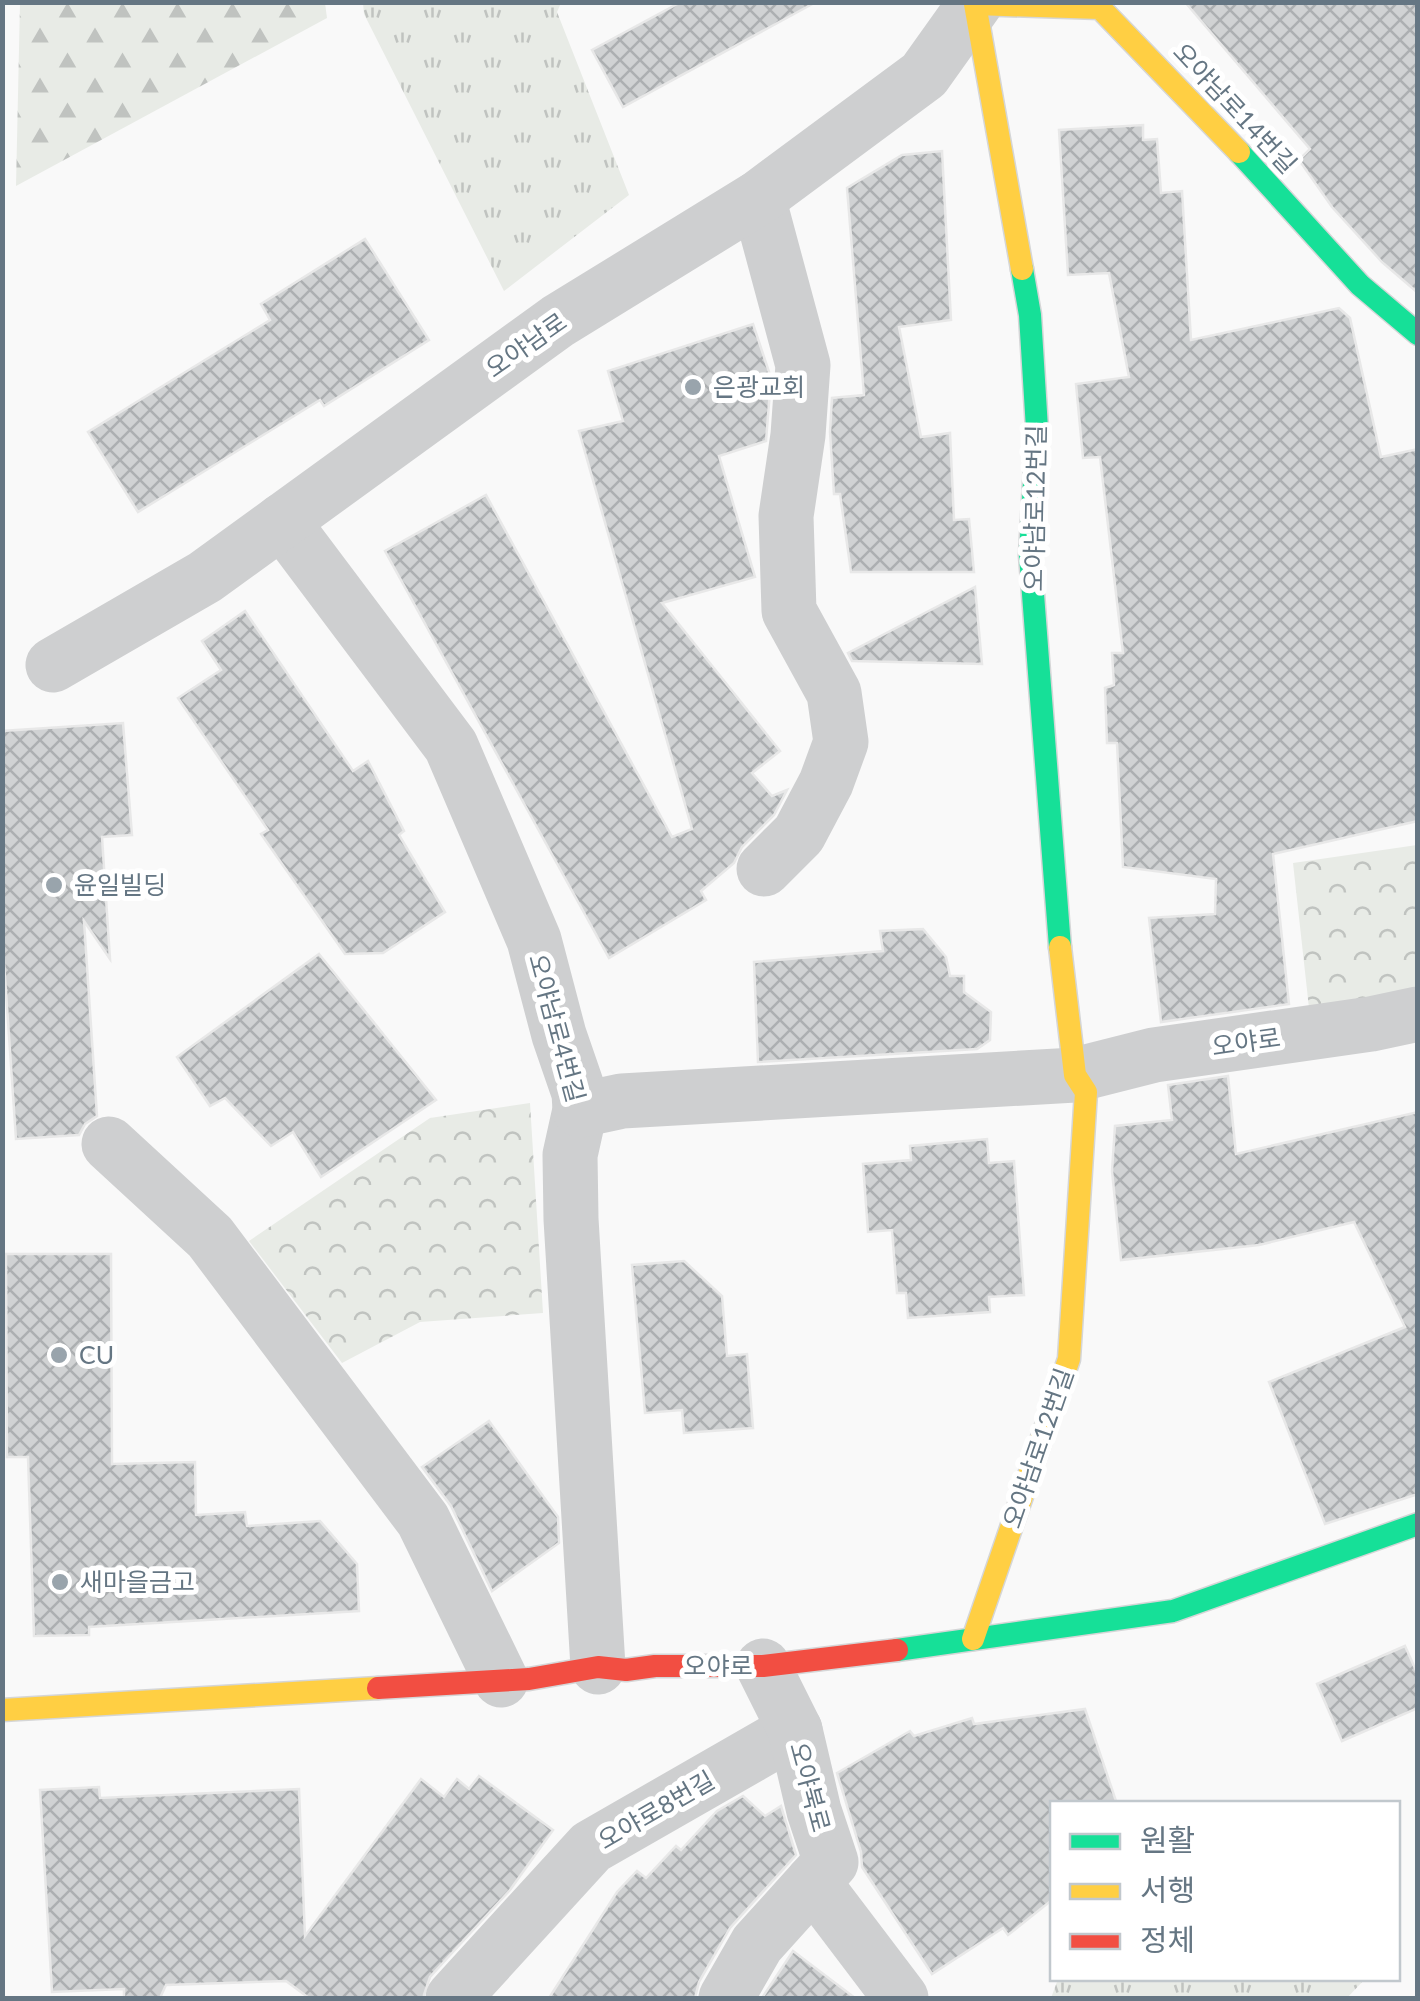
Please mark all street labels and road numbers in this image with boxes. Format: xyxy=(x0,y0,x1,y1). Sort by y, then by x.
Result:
street label: 오야남로14번길 xyxy=(1168,36,1304,179)
street label: 오야남로 xyxy=(479,306,572,383)
street label: 오야남로12번길 xyxy=(1018,424,1050,592)
street label: 오야남로4번길 xyxy=(524,950,592,1105)
street label: 오야로 xyxy=(1210,1021,1282,1061)
street label: 오야남로12번길 xyxy=(996,1364,1078,1532)
street label: 오야로 xyxy=(683,1650,753,1680)
street label: 오야북로 xyxy=(785,1738,837,1835)
street label: 오야로8번길 xyxy=(592,1764,719,1855)

